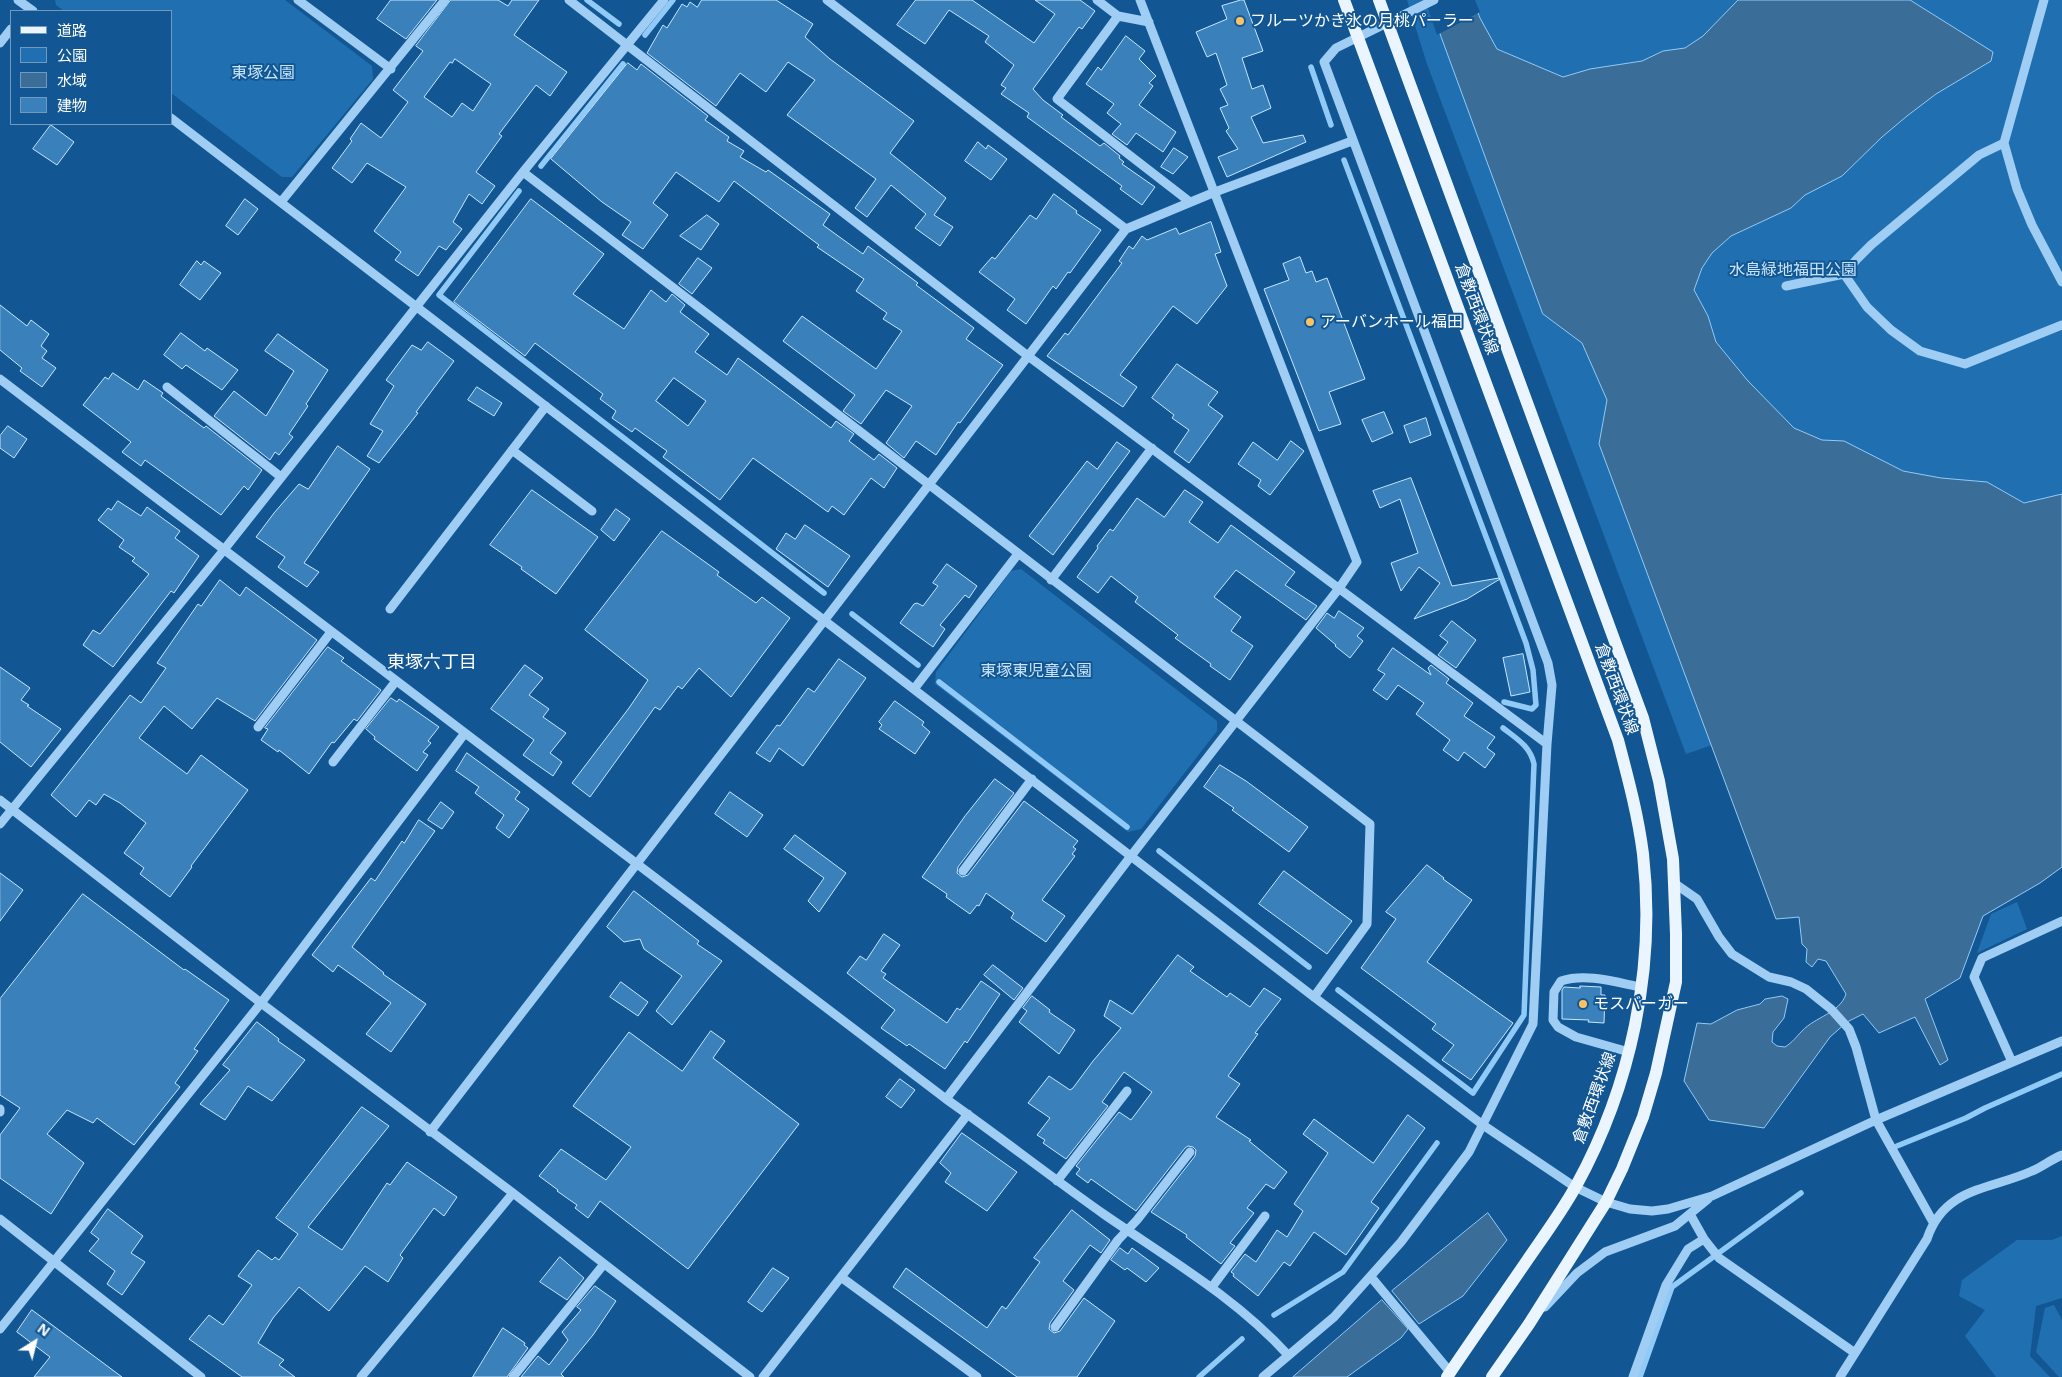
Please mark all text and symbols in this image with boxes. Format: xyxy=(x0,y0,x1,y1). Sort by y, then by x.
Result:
legend xyxy=(10,10,172,125)
place label: フルーツかき氷の月桃パーラー xyxy=(1250,11,1474,31)
marker: フルーツかき氷の月桃パーラー xyxy=(1234,15,1246,27)
text: 道路 xyxy=(57,20,87,40)
text: 公園 xyxy=(57,45,87,65)
park label: 東塚公園 xyxy=(231,63,295,83)
text: 水域 xyxy=(57,70,87,90)
text: 建物 xyxy=(57,95,87,115)
park label: 水島緑地福田公園 xyxy=(1729,260,1857,280)
street label: 倉敷西環状線 xyxy=(1451,261,1501,357)
place label: アーバンホール福田 xyxy=(1320,312,1463,332)
marker: アーバンホール福田 xyxy=(1304,316,1316,328)
street label: 倉敷西環状線 xyxy=(1591,641,1641,737)
district label: 東塚六丁目 xyxy=(387,652,477,674)
park label: 東塚東児童公園 xyxy=(980,661,1092,681)
place label: モスバーガー xyxy=(1593,994,1689,1014)
marker: モスバーガー xyxy=(1577,998,1589,1010)
street label: 倉敷西環状線 xyxy=(1570,1050,1620,1146)
north arrow xyxy=(10,1317,60,1367)
text: N xyxy=(34,1318,54,1340)

